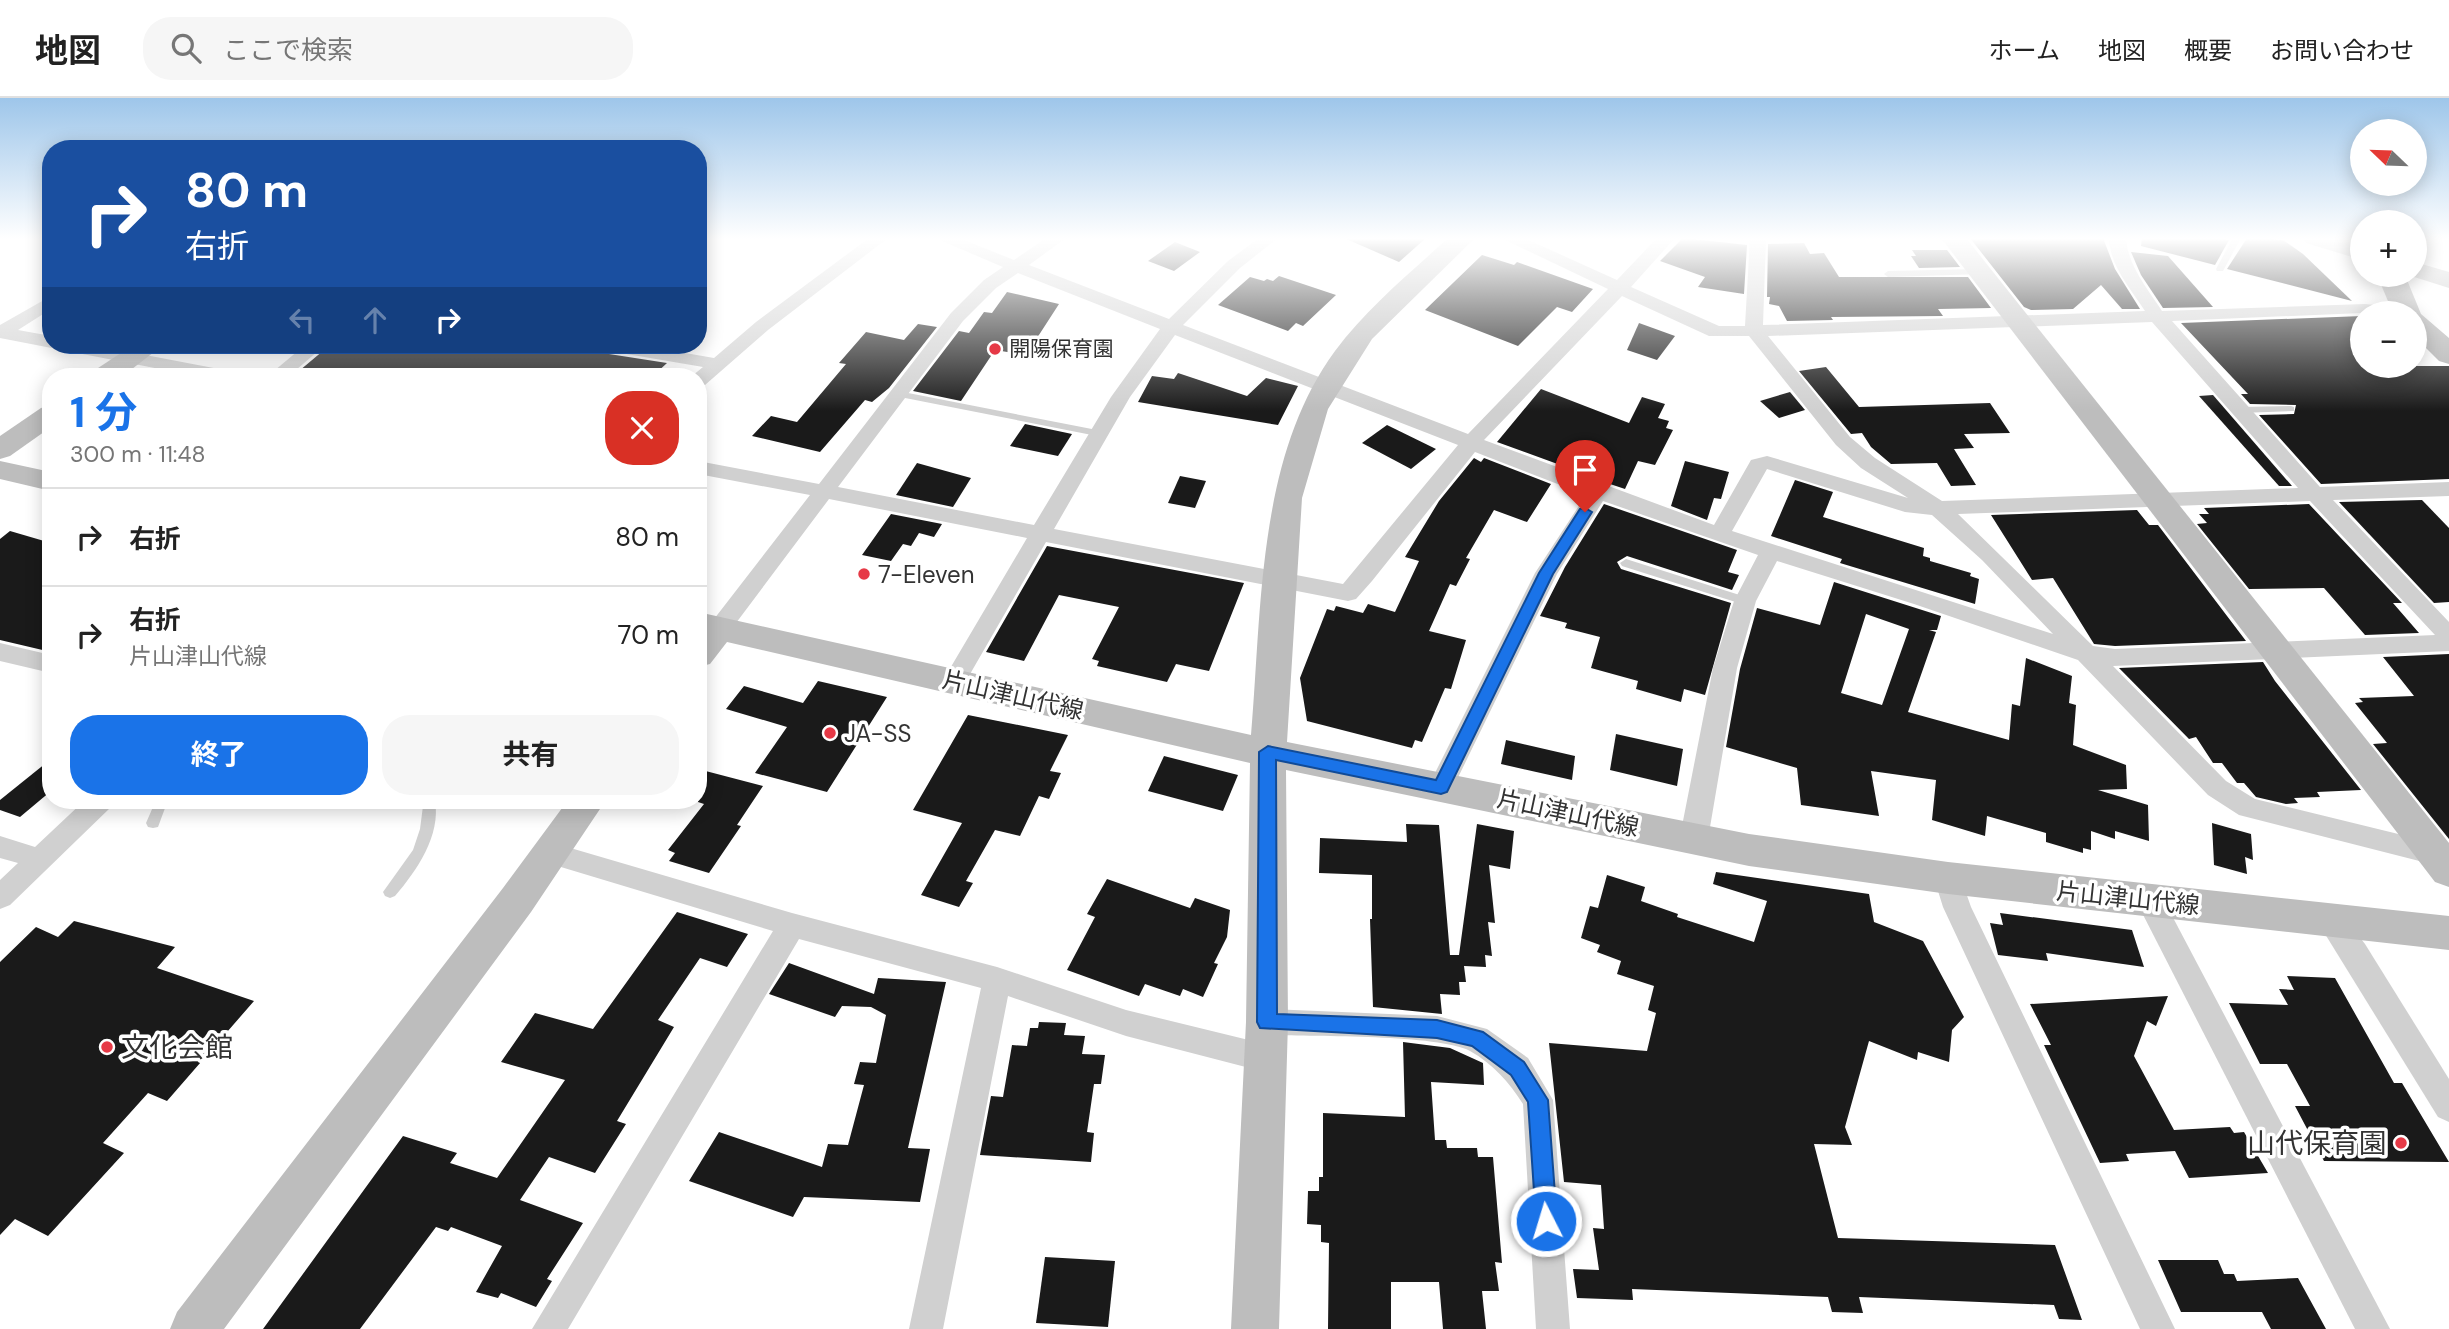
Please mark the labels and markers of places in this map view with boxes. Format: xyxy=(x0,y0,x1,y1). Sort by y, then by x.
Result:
place label: 開陽保育園 xyxy=(1009,335,1114,363)
marker: 開陽保育園 xyxy=(987,341,1003,357)
pin xyxy=(1555,440,1615,512)
place label: 7-Eleven xyxy=(878,559,975,590)
marker: 7-Eleven xyxy=(856,566,872,582)
place label: JA-SS xyxy=(844,718,911,749)
marker: JA-SS xyxy=(822,725,838,741)
place label: 文化会館 xyxy=(121,1029,233,1066)
marker: 文化会館 xyxy=(99,1039,115,1055)
place label: 山代保育園 xyxy=(2247,1125,2387,1162)
marker: 山代保育園 xyxy=(2393,1135,2409,1151)

